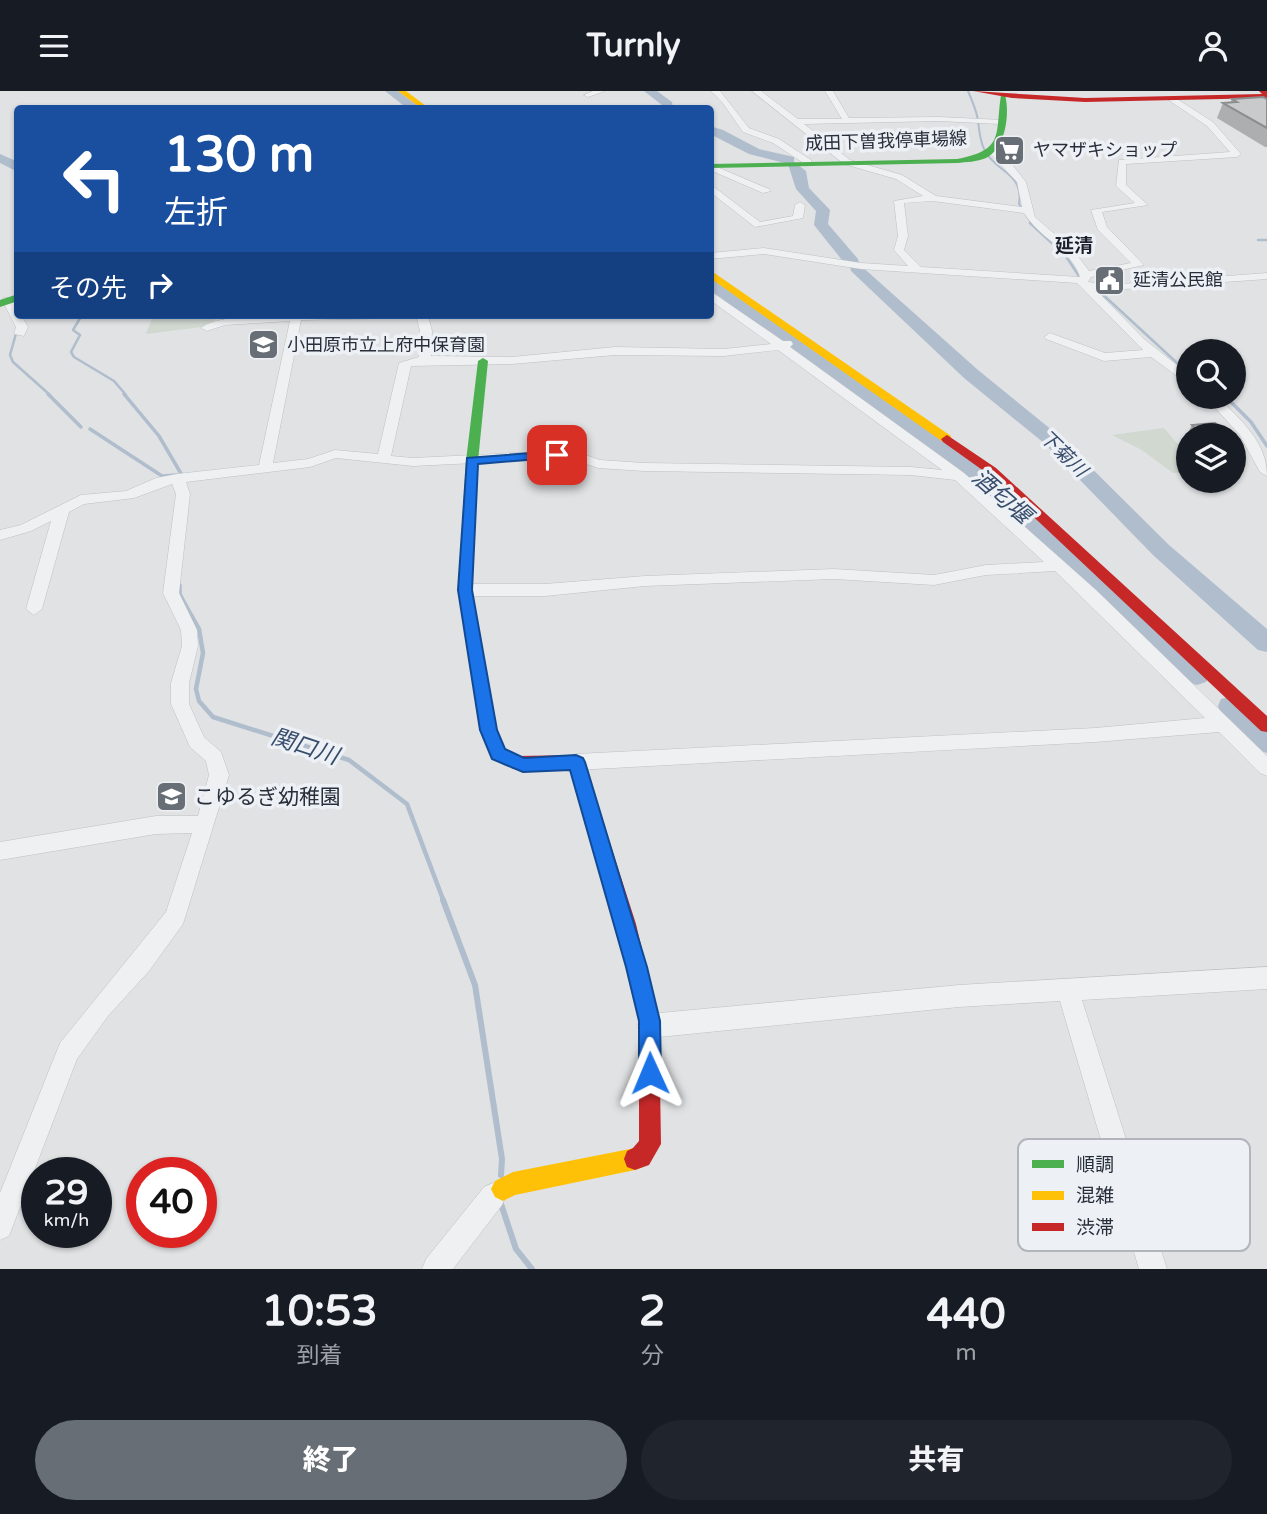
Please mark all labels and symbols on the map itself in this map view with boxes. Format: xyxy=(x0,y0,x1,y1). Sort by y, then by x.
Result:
street label: 成田下曽我停車場線 xyxy=(805,127,967,155)
supermarket icon: ヤマザキショップ xyxy=(993,133,1027,167)
place label: ヤマザキショップ xyxy=(1033,139,1177,161)
district label: 延清 xyxy=(1055,235,1093,257)
public building icon: 延清公民館 xyxy=(1093,263,1127,297)
place label: 延清公民館 xyxy=(1133,269,1223,291)
school or university icon: 小田原市立上府中保育園 xyxy=(247,328,281,362)
place label: 小田原市立上府中保育園 xyxy=(287,334,485,356)
pin xyxy=(527,425,587,485)
water label: 下菊川 xyxy=(1035,426,1093,483)
water label: 酒匂堰 xyxy=(966,464,1040,533)
water label: 関口川 xyxy=(268,723,345,772)
school or university icon: こゆるぎ幼稚園 xyxy=(154,780,188,814)
place label: こゆるぎ幼稚園 xyxy=(194,785,341,810)
position arrow xyxy=(613,1036,687,1110)
legend xyxy=(1018,1139,1250,1251)
text: 順調 xyxy=(1076,1154,1114,1176)
speed limit sign: 40 xyxy=(126,1157,217,1248)
text: 混雑 xyxy=(1076,1185,1114,1207)
text: 渋滞 xyxy=(1076,1217,1114,1239)

